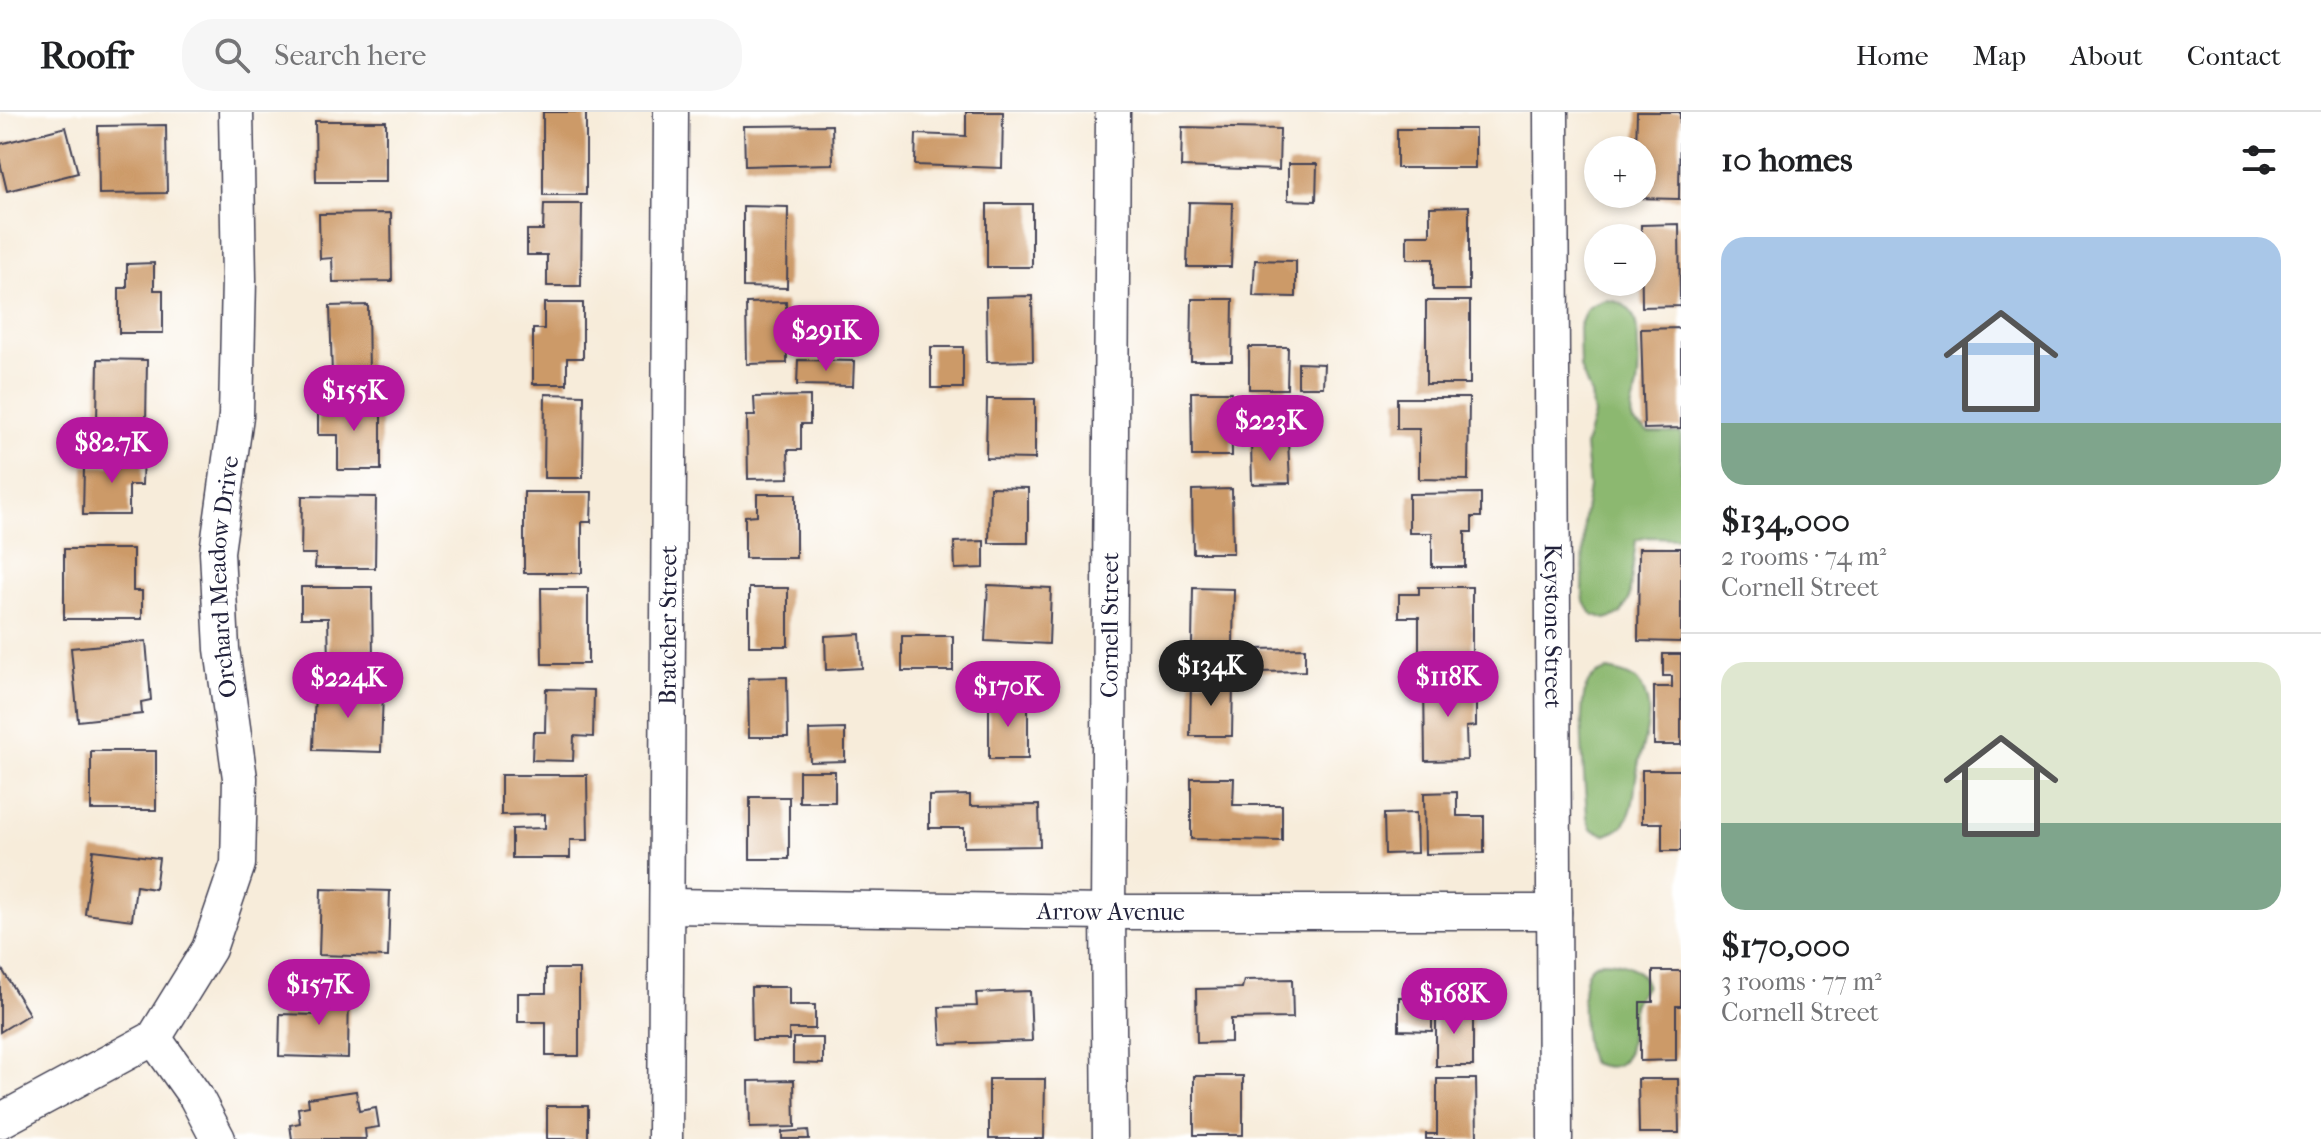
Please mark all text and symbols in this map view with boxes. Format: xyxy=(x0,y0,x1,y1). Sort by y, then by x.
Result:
search box xyxy=(182,19,742,91)
text: Roofr xyxy=(40,33,134,78)
icon: search xyxy=(210,33,254,77)
text: Search here xyxy=(274,38,426,73)
text: Home xyxy=(1856,39,1929,72)
text: Map xyxy=(1973,39,2026,72)
text: About xyxy=(2070,39,2143,72)
text: Contact xyxy=(2187,39,2281,72)
map controls xyxy=(1584,136,1656,296)
button: + xyxy=(1584,136,1656,208)
icon: filters xyxy=(2237,138,2281,182)
text: 10 homes xyxy=(1721,140,1852,180)
button: − xyxy=(1584,224,1656,296)
icon: home xyxy=(1929,289,2073,433)
pin: $291K xyxy=(770,305,882,373)
text: $291K xyxy=(791,315,861,346)
pin: $155K xyxy=(298,365,410,433)
text: $155K xyxy=(322,375,386,406)
pin: $223K xyxy=(1214,395,1326,463)
text: $223K xyxy=(1235,405,1305,436)
pin: $82.7K xyxy=(47,417,177,485)
text: $82.7K xyxy=(74,427,150,458)
street label: Orchard Meadow Drive xyxy=(203,454,244,700)
text: $134,000 xyxy=(1721,501,1850,541)
text: 2 rooms · 74 m² xyxy=(1721,541,1886,572)
street label: Keystone Street xyxy=(1539,543,1567,709)
street label: Bratcher Street xyxy=(654,544,682,705)
street label: Cornell Street xyxy=(1095,552,1124,698)
text: Cornell Street xyxy=(1721,572,1879,603)
pin: $134K xyxy=(1155,640,1267,708)
text: $134K xyxy=(1177,650,1245,681)
pin: $118K xyxy=(1392,651,1504,719)
pin: $224K xyxy=(292,652,404,720)
pin: $170K xyxy=(952,661,1064,729)
text: $118K xyxy=(1416,661,1480,692)
text: $224K xyxy=(310,662,386,693)
text: $170K xyxy=(973,671,1043,702)
icon: home xyxy=(1929,714,2073,858)
street label: Arrow Avenue xyxy=(1036,897,1185,926)
text: $170,000 xyxy=(1721,926,1850,966)
pin: $157K xyxy=(263,959,375,1027)
text: 3 rooms · 77 m² xyxy=(1721,966,1882,997)
pin: $168K xyxy=(1398,968,1510,1036)
text: $157K xyxy=(286,969,352,1000)
text: $168K xyxy=(1419,978,1489,1009)
text: Cornell Street xyxy=(1721,997,1879,1028)

